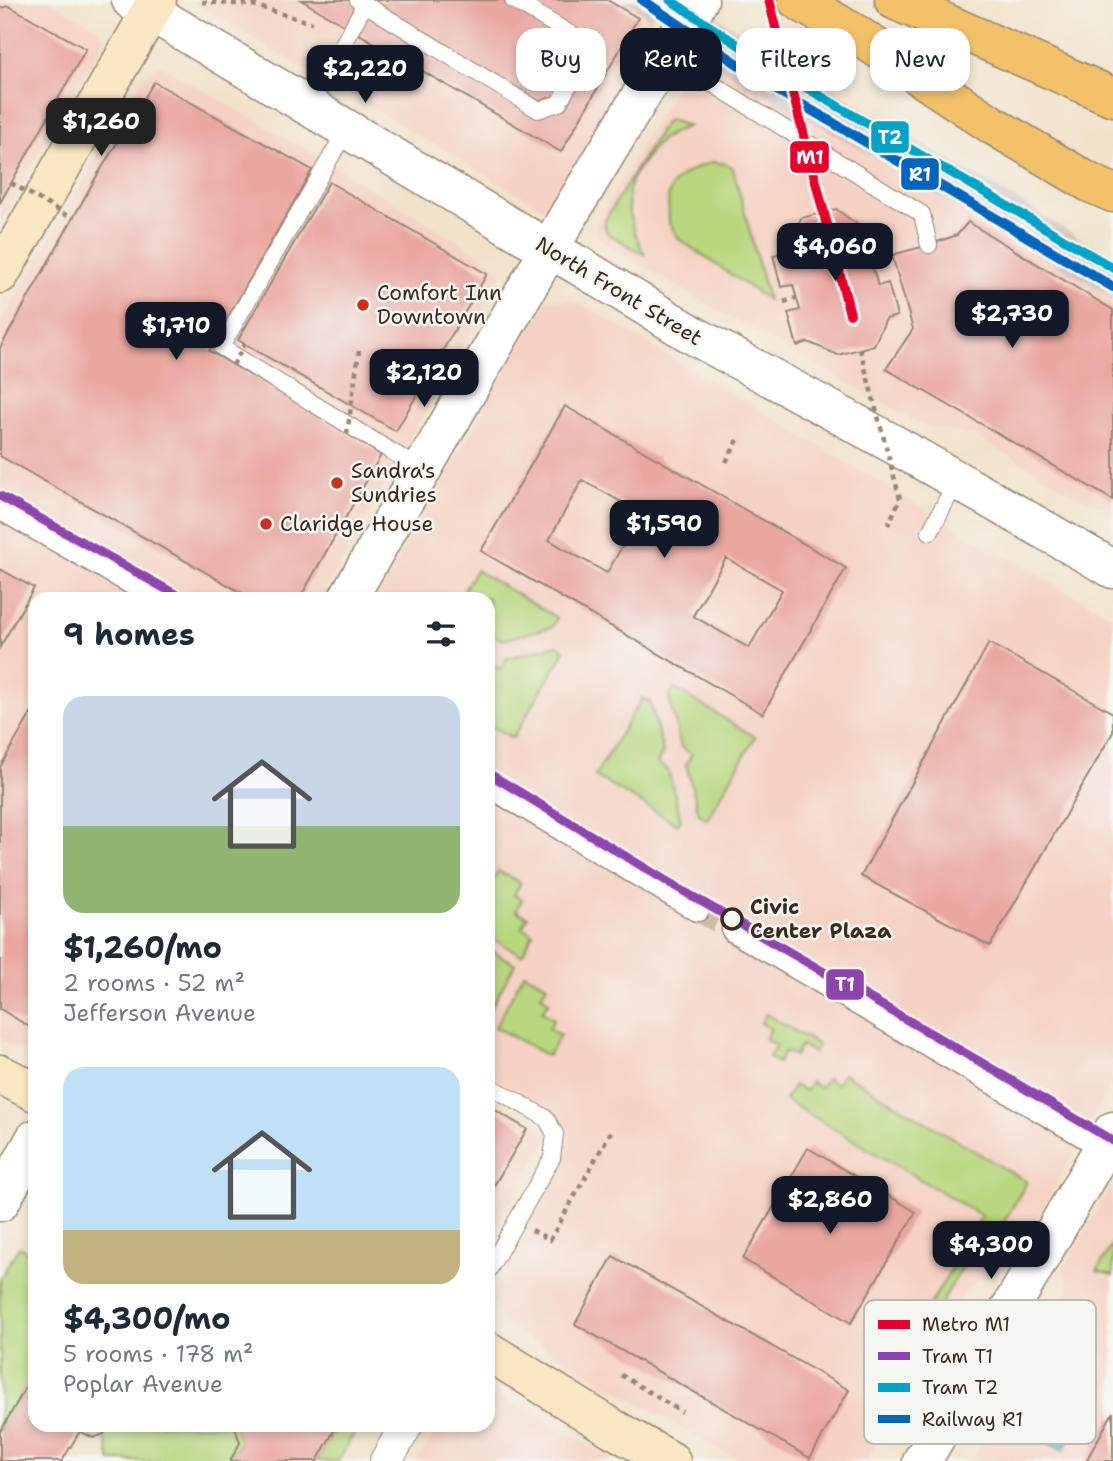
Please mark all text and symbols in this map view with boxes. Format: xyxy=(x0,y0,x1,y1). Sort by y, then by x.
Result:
chip: Buy xyxy=(516,28,606,91)
chip: Rent xyxy=(620,28,722,91)
chip: Filters xyxy=(736,28,856,91)
chip: New xyxy=(870,28,970,91)
pin: $2,220 xyxy=(308,46,422,105)
text: $2,220 xyxy=(323,53,407,83)
pin: $1,260 xyxy=(44,99,158,158)
text: $1,260 xyxy=(62,106,140,136)
line badge: T2 xyxy=(870,120,910,154)
text: T2 xyxy=(878,125,902,150)
line badge: M1 xyxy=(789,140,830,174)
text: M1 xyxy=(796,145,824,170)
line badge: R1 xyxy=(900,157,940,191)
text: R1 xyxy=(909,162,931,187)
pin: $4,060 xyxy=(778,224,892,283)
street label: North Front Street xyxy=(530,230,708,352)
text: $4,060 xyxy=(793,231,877,261)
place label: Comfort Inn Downtown xyxy=(377,279,502,331)
pin: $2,730 xyxy=(955,290,1069,350)
marker: Comfort Inn Downtown xyxy=(355,297,371,313)
text: $2,730 xyxy=(971,298,1053,328)
pin: $1,710 xyxy=(119,302,233,362)
text: $1,710 xyxy=(141,310,211,340)
pin: $2,120 xyxy=(367,350,481,409)
text: $2,120 xyxy=(386,357,462,387)
place label: Sandra's Sundries xyxy=(351,457,437,509)
marker: Sandra's Sundries xyxy=(329,475,345,491)
pin: $1,590 xyxy=(607,500,721,560)
text: $1,590 xyxy=(626,508,702,538)
place label: Claridge House xyxy=(280,510,433,538)
marker: Claridge House xyxy=(258,516,274,532)
text: 9 homes xyxy=(63,614,195,655)
icon: filters xyxy=(422,615,460,653)
icon: home xyxy=(199,741,325,867)
place label: Civic Center Plaza xyxy=(750,893,892,945)
marker: Civic Center Plaza xyxy=(721,908,743,930)
text: $1,260/mo xyxy=(63,927,222,968)
text: 2 rooms · 52 m² xyxy=(63,968,245,998)
line badge: T1 xyxy=(825,968,865,1001)
text: T1 xyxy=(835,972,855,997)
text: Jefferson Avenue xyxy=(63,998,256,1028)
icon: home xyxy=(199,1112,325,1238)
pin: $2,860 xyxy=(773,1176,887,1236)
text: $2,860 xyxy=(787,1184,873,1214)
pin: $4,300 xyxy=(934,1222,1048,1281)
text: $4,300 xyxy=(949,1229,1033,1259)
text: $4,300/mo xyxy=(63,1298,231,1339)
legend xyxy=(864,1300,1096,1444)
text: Metro M1 xyxy=(922,1312,1010,1337)
text: 5 rooms · 178 m² xyxy=(63,1339,254,1369)
text: Tram T1 xyxy=(922,1344,993,1369)
text: Poplar Avenue xyxy=(63,1369,223,1399)
text: Tram T2 xyxy=(922,1375,998,1400)
text: Railway R1 xyxy=(922,1407,1023,1432)

